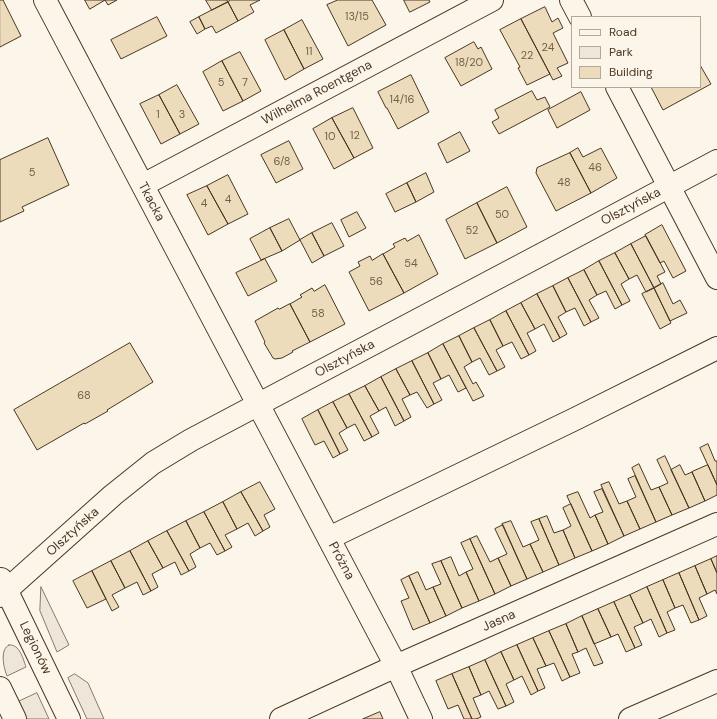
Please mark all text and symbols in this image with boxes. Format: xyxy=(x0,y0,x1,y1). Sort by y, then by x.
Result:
house number: 13/15 xyxy=(345,10,369,24)
legend xyxy=(571,16,701,88)
text: Road xyxy=(609,24,637,40)
house number: 24 xyxy=(542,41,554,55)
text: Park xyxy=(609,44,633,60)
house number: 11 xyxy=(306,45,312,59)
house number: 22 xyxy=(521,49,533,63)
house number: 18/20 xyxy=(455,56,483,70)
street label: Wilhelma Roentgena xyxy=(259,57,375,129)
text: Building xyxy=(609,64,653,80)
house number: 5 xyxy=(218,76,224,90)
house number: 7 xyxy=(242,76,248,90)
house number: 14/16 xyxy=(390,93,414,107)
house number: 1 xyxy=(156,108,160,122)
house number: 3 xyxy=(179,108,185,122)
house number: 12 xyxy=(350,129,360,143)
house number: 10 xyxy=(325,130,335,144)
house number: 6/8 xyxy=(273,155,291,169)
house number: 46 xyxy=(588,161,602,175)
house number: 5 xyxy=(29,166,35,180)
house number: 48 xyxy=(557,176,571,190)
street label: Tkacka xyxy=(134,180,168,224)
street label: Olsztyńska xyxy=(598,185,664,229)
house number: 4 xyxy=(225,193,231,207)
house number: 4 xyxy=(201,197,207,211)
house number: 50 xyxy=(495,208,509,222)
house number: 52 xyxy=(466,224,478,238)
house number: 54 xyxy=(404,257,418,271)
house number: 56 xyxy=(369,275,383,289)
house number: 58 xyxy=(311,307,325,321)
street label: Olsztyńska xyxy=(312,337,378,381)
house number: 68 xyxy=(77,389,91,403)
street label: Olsztyńska xyxy=(44,504,102,560)
street label: Próżna xyxy=(325,540,357,582)
street label: Jasna xyxy=(480,607,518,635)
street label: Legionów xyxy=(16,619,54,677)

